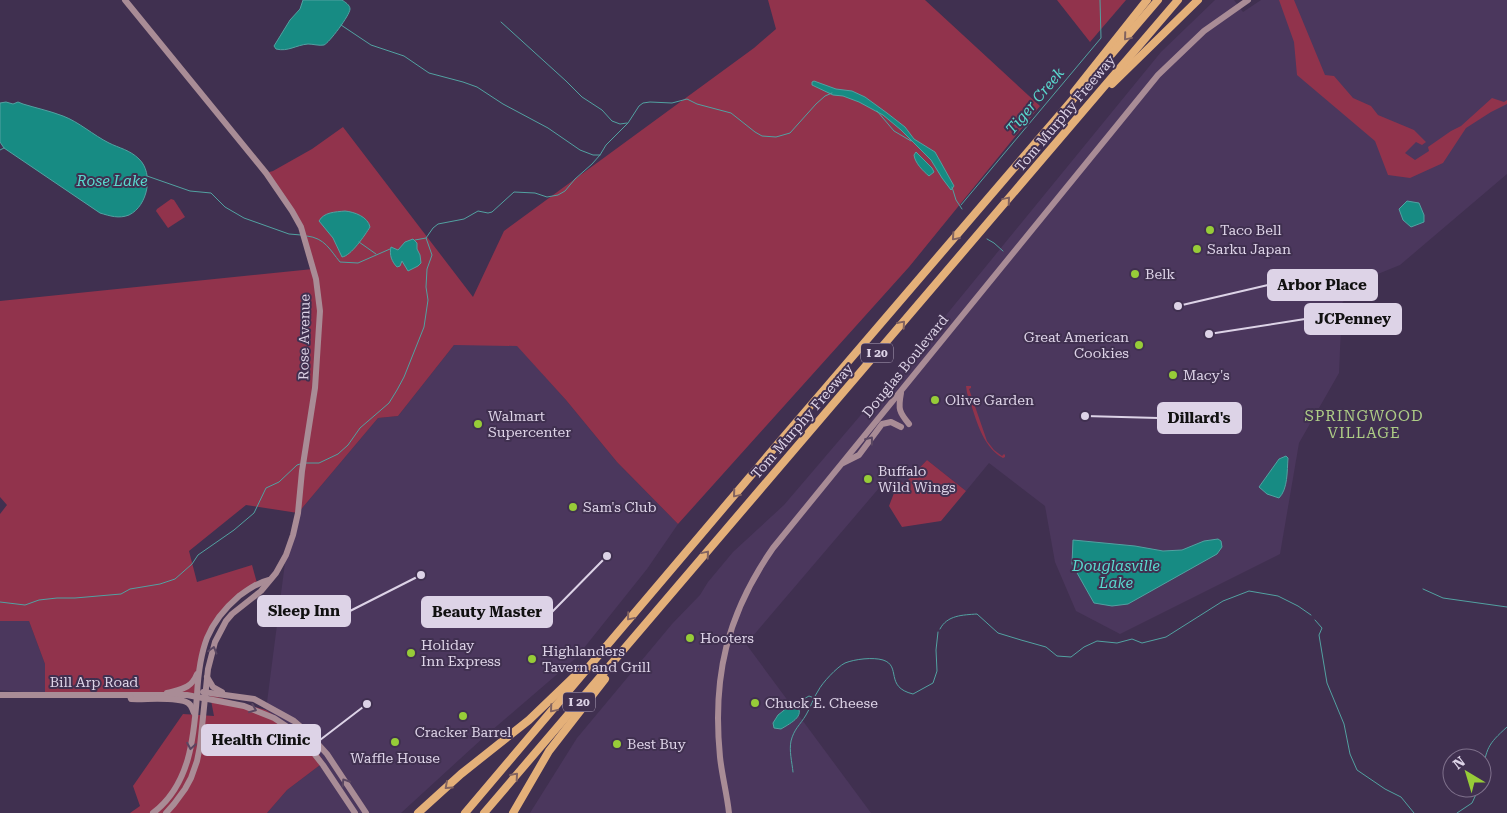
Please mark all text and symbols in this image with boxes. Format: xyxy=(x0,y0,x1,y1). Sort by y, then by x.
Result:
one-way arrow xyxy=(1124,32,1133,41)
street label: Tom Murphy Freeway xyxy=(1012,51,1119,174)
water label: Tiger Creek xyxy=(1002,63,1069,138)
water label: Rose Lake xyxy=(75,172,148,190)
one-way arrow xyxy=(1002,197,1010,206)
place label: Taco Bell xyxy=(1220,222,1282,238)
marker: Taco Bell xyxy=(1204,224,1216,236)
one-way arrow xyxy=(952,232,961,241)
place label: Sarku Japan xyxy=(1207,241,1291,257)
marker: Sarku Japan xyxy=(1191,243,1203,255)
place label: Belk xyxy=(1145,266,1175,282)
marker: Belk xyxy=(1129,268,1141,280)
callout: Arbor Place xyxy=(1268,270,1377,300)
text: Arbor Place xyxy=(1277,276,1367,294)
street label: Rose Avenue xyxy=(295,294,313,380)
callout: JCPenney xyxy=(1305,304,1401,334)
text: JCPenney xyxy=(1315,310,1391,328)
street label: Douglas Boulevard xyxy=(859,312,951,420)
one-way arrow xyxy=(896,320,905,329)
place label: Great American Cookies xyxy=(1024,329,1129,361)
marker: Great American Cookies xyxy=(1133,339,1145,351)
road number: I 20 xyxy=(861,343,893,362)
street label: Tom Murphy Freeway xyxy=(748,360,857,482)
place label: Macy's xyxy=(1183,367,1230,383)
marker: Macy's xyxy=(1167,369,1179,381)
place label: Olive Garden xyxy=(945,392,1034,408)
marker: Olive Garden xyxy=(929,394,941,406)
callout: Dillard's xyxy=(1158,403,1241,433)
district label: SPRINGWOOD VILLAGE xyxy=(1304,407,1424,442)
place label: Walmart Supercenter xyxy=(488,408,571,440)
text: Dillard's xyxy=(1167,409,1231,427)
marker: Walmart Supercenter xyxy=(472,418,484,430)
one-way arrow xyxy=(864,436,873,446)
place label: Buffalo Wild Wings xyxy=(878,463,956,495)
marker: Buffalo Wild Wings xyxy=(862,473,874,485)
one-way arrow xyxy=(732,488,741,497)
place label: Sam's Club xyxy=(583,499,657,515)
marker: Sam's Club xyxy=(567,501,579,513)
one-way arrow xyxy=(700,550,709,559)
water label: Douglasville Lake xyxy=(1071,557,1160,592)
callout: Sleep Inn xyxy=(258,596,350,626)
callout: Beauty Master xyxy=(422,597,552,627)
text: Sleep Inn xyxy=(268,602,340,620)
text: Beauty Master xyxy=(432,603,542,621)
one-way arrow xyxy=(627,612,636,621)
place label: Hooters xyxy=(700,630,754,646)
marker: Hooters xyxy=(684,632,696,644)
place label: Holiday Inn Express xyxy=(421,637,501,669)
place label: Highlanders Tavern and Grill xyxy=(542,643,651,675)
one-way arrow xyxy=(207,646,217,654)
marker: Holiday Inn Express xyxy=(405,647,417,659)
marker: Highlanders Tavern and Grill xyxy=(526,653,538,665)
street label: Bill Arp Road xyxy=(50,674,138,690)
road number: I 20 xyxy=(563,692,595,712)
place label: Chuck E. Cheese xyxy=(765,695,878,711)
marker: Chuck E. Cheese xyxy=(749,697,761,709)
one-way arrow xyxy=(248,703,256,713)
one-way arrow xyxy=(550,704,559,713)
marker: Cracker Barrel xyxy=(457,710,469,722)
place label: Cracker Barrel xyxy=(415,724,512,740)
callout: Health Clinic xyxy=(202,725,320,755)
text: Health Clinic xyxy=(212,731,311,749)
marker: Waffle House xyxy=(389,736,401,748)
place label: Best Buy xyxy=(627,736,686,752)
marker: Best Buy xyxy=(611,738,623,750)
one-way arrow xyxy=(186,742,196,750)
north arrow xyxy=(1442,748,1492,798)
place label: Waffle House xyxy=(350,750,440,766)
text: N xyxy=(1450,753,1468,772)
one-way arrow xyxy=(510,773,518,782)
one-way arrow xyxy=(342,778,351,787)
one-way arrow xyxy=(444,780,453,789)

